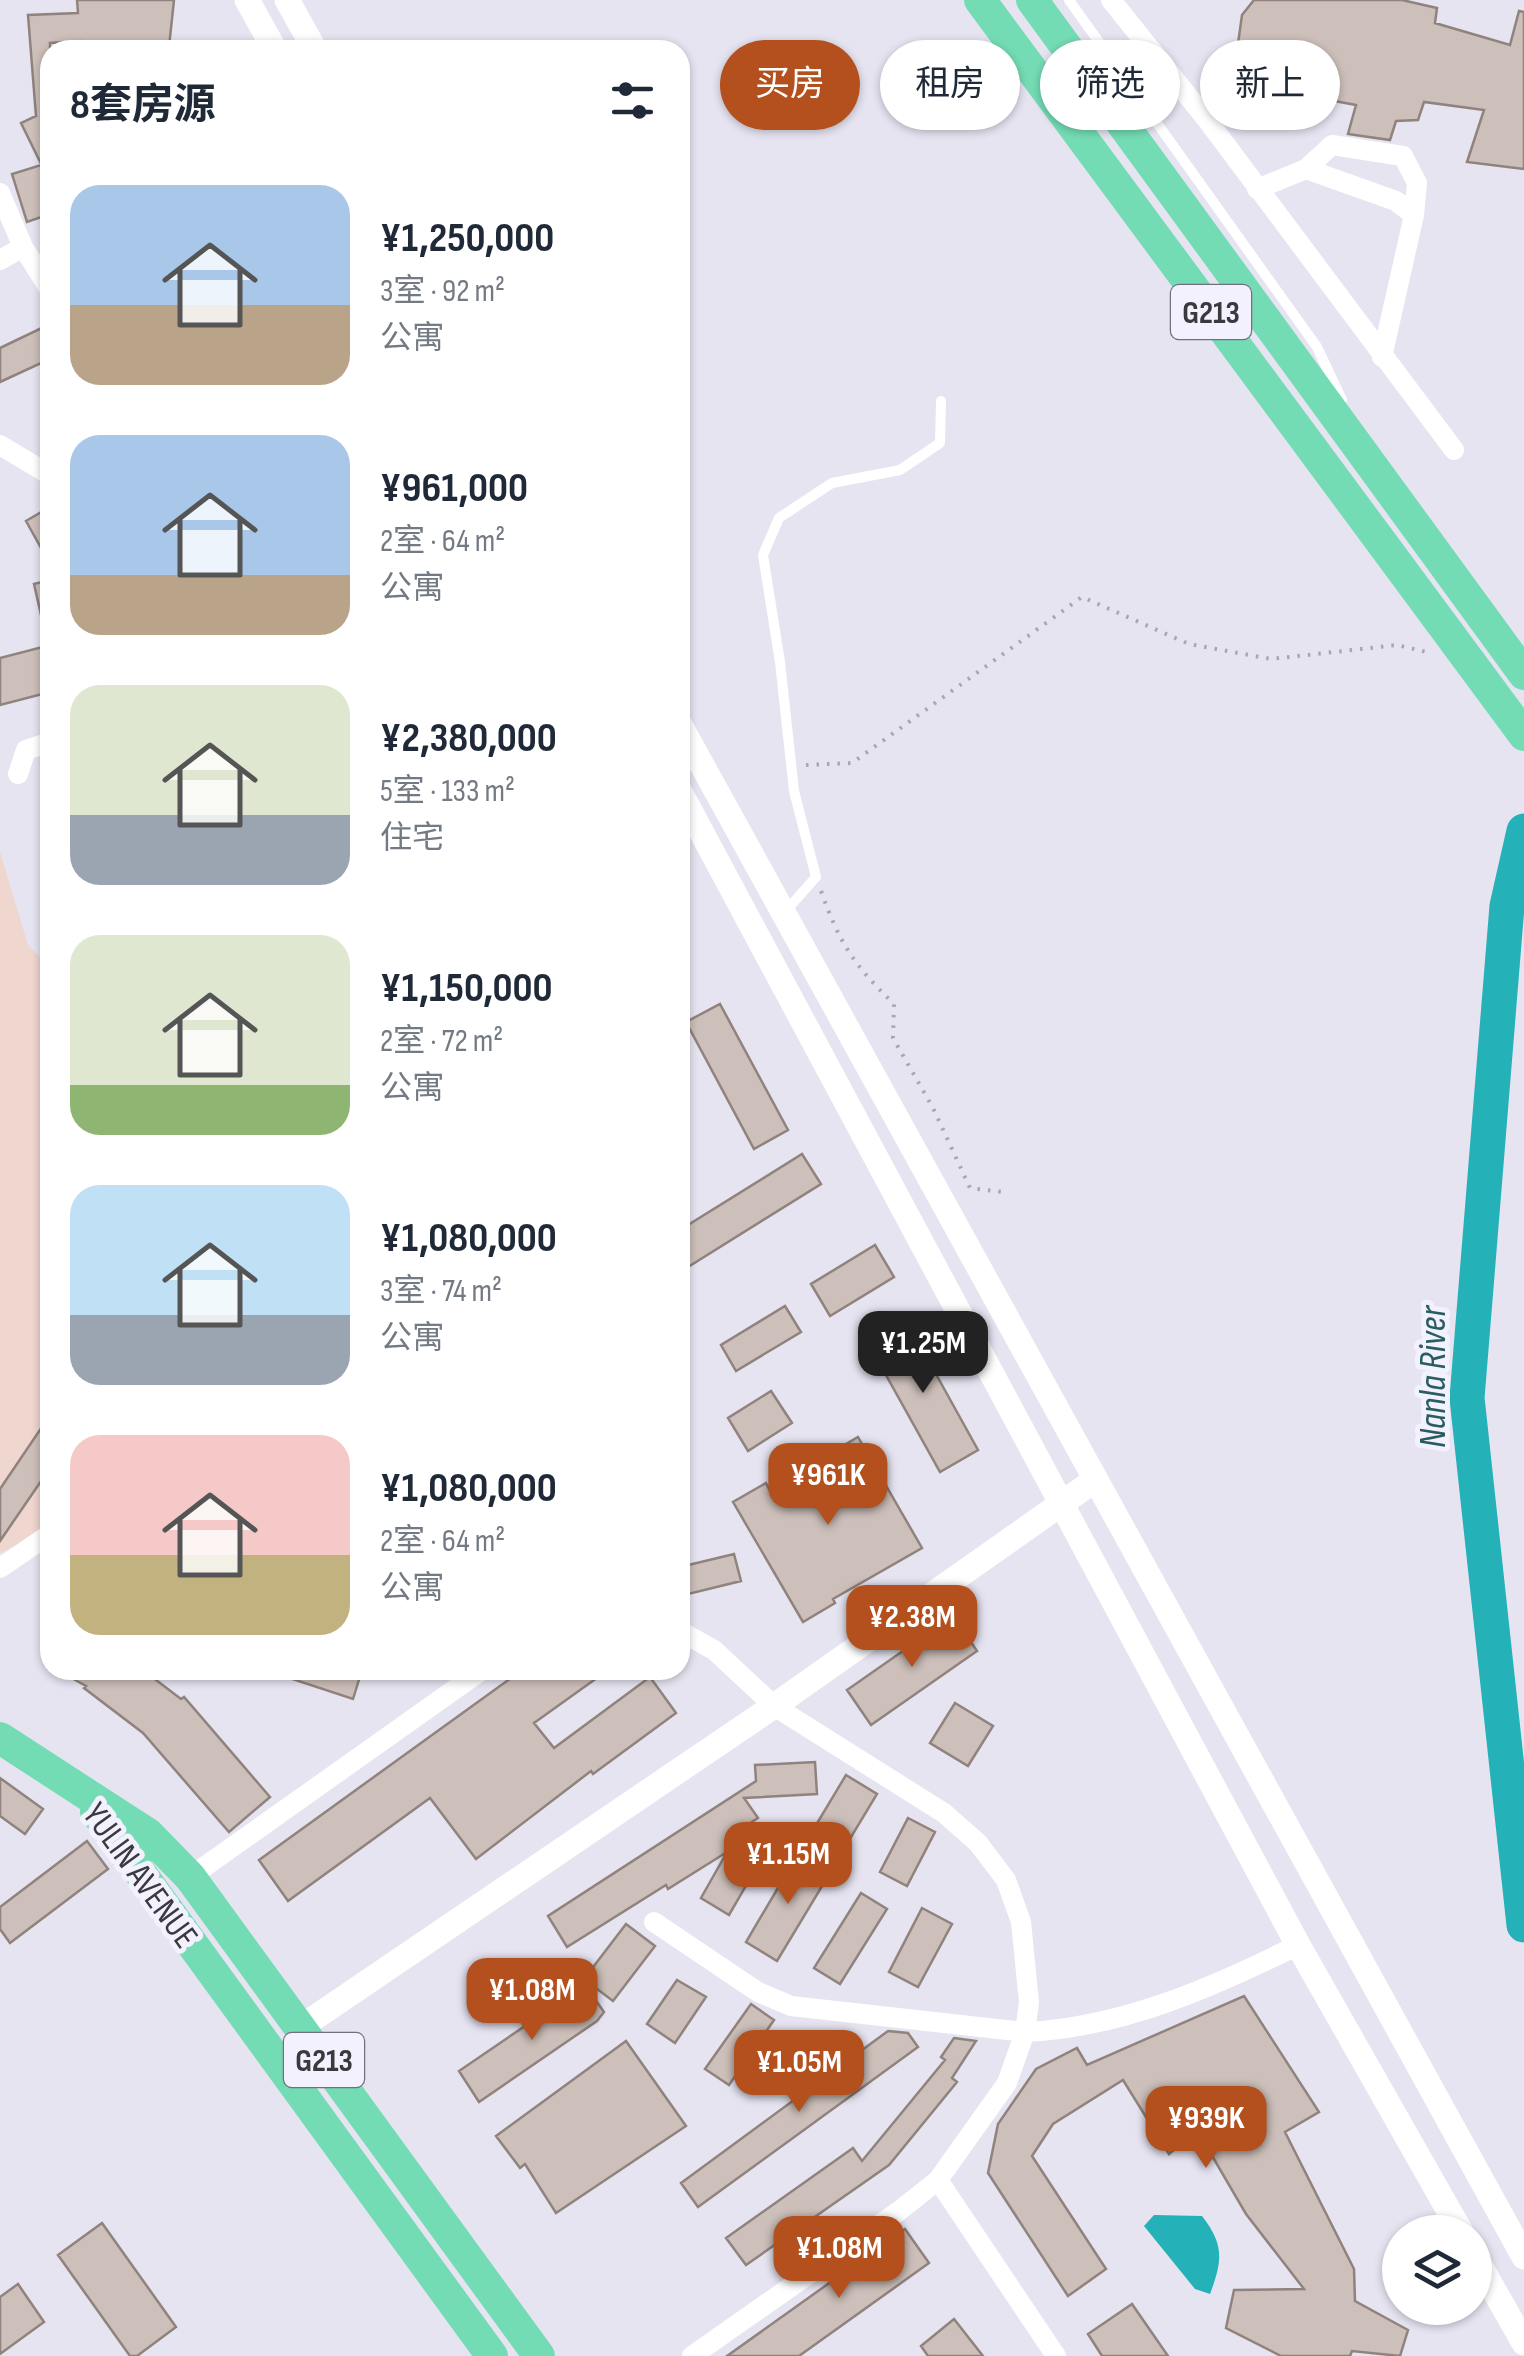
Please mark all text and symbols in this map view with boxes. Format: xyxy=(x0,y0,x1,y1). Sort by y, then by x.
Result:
chip: 买房 xyxy=(720,40,860,130)
chip: 租房 xyxy=(880,40,1020,130)
chip: 筛选 xyxy=(1040,40,1180,130)
chip: 新上 xyxy=(1200,40,1340,130)
icon: filters xyxy=(605,73,660,128)
text: 8套房源 xyxy=(70,80,216,131)
text: ¥1,250,000 xyxy=(380,213,554,264)
icon: home xyxy=(150,225,270,345)
text: 3室 · 92 m² xyxy=(380,272,505,311)
road number: G213 xyxy=(1171,285,1251,339)
text: 公寓 xyxy=(380,319,444,358)
text: ¥961,000 xyxy=(380,463,528,514)
icon: home xyxy=(150,475,270,595)
text: 2室 · 64 m² xyxy=(380,522,505,561)
text: 公寓 xyxy=(380,569,444,608)
text: ¥2,380,000 xyxy=(380,713,557,764)
icon: home xyxy=(150,725,270,845)
text: 5室 · 133 m² xyxy=(380,772,515,811)
text: 住宅 xyxy=(380,819,444,858)
text: ¥1,150,000 xyxy=(380,963,553,1014)
icon: home xyxy=(150,975,270,1095)
text: 2室 · 72 m² xyxy=(380,1022,503,1061)
text: 公寓 xyxy=(380,1069,444,1108)
text: ¥1,080,000 xyxy=(380,1213,557,1264)
icon: home xyxy=(150,1225,270,1345)
text: 3室 · 74 m² xyxy=(380,1272,502,1311)
water label: Nanla River xyxy=(1411,1305,1456,1448)
pin: ¥1.25M xyxy=(842,1311,1004,1396)
text: 公寓 xyxy=(380,1319,444,1358)
text: ¥1.25M xyxy=(880,1324,966,1363)
pin: ¥961K xyxy=(758,1443,898,1528)
text: ¥961K xyxy=(790,1456,866,1495)
text: ¥1,080,000 xyxy=(380,1463,557,1514)
icon: home xyxy=(150,1475,270,1595)
text: 2室 · 64 m² xyxy=(380,1522,505,1561)
text: 公寓 xyxy=(380,1569,444,1608)
pin: ¥2.38M xyxy=(831,1585,993,1670)
text: ¥2.38M xyxy=(868,1598,956,1637)
street label: YULIN AVENUE xyxy=(73,1795,207,1957)
pin: ¥1.15M xyxy=(707,1822,869,1907)
text: ¥1.15M xyxy=(746,1835,830,1874)
pin: ¥1.08M xyxy=(451,1958,613,2043)
text: ¥1.08M xyxy=(489,1971,575,2010)
pin: ¥1.05M xyxy=(718,2030,880,2115)
road number: G213 xyxy=(284,2033,364,2087)
text: ¥1.05M xyxy=(756,2043,842,2082)
pin: ¥939K xyxy=(1136,2086,1276,2171)
text: ¥939K xyxy=(1168,2099,1244,2138)
map controls xyxy=(1382,2215,1492,2325)
button: layers xyxy=(1382,2215,1492,2325)
pin: ¥1.08M xyxy=(758,2216,920,2301)
text: ¥1.08M xyxy=(796,2229,882,2268)

